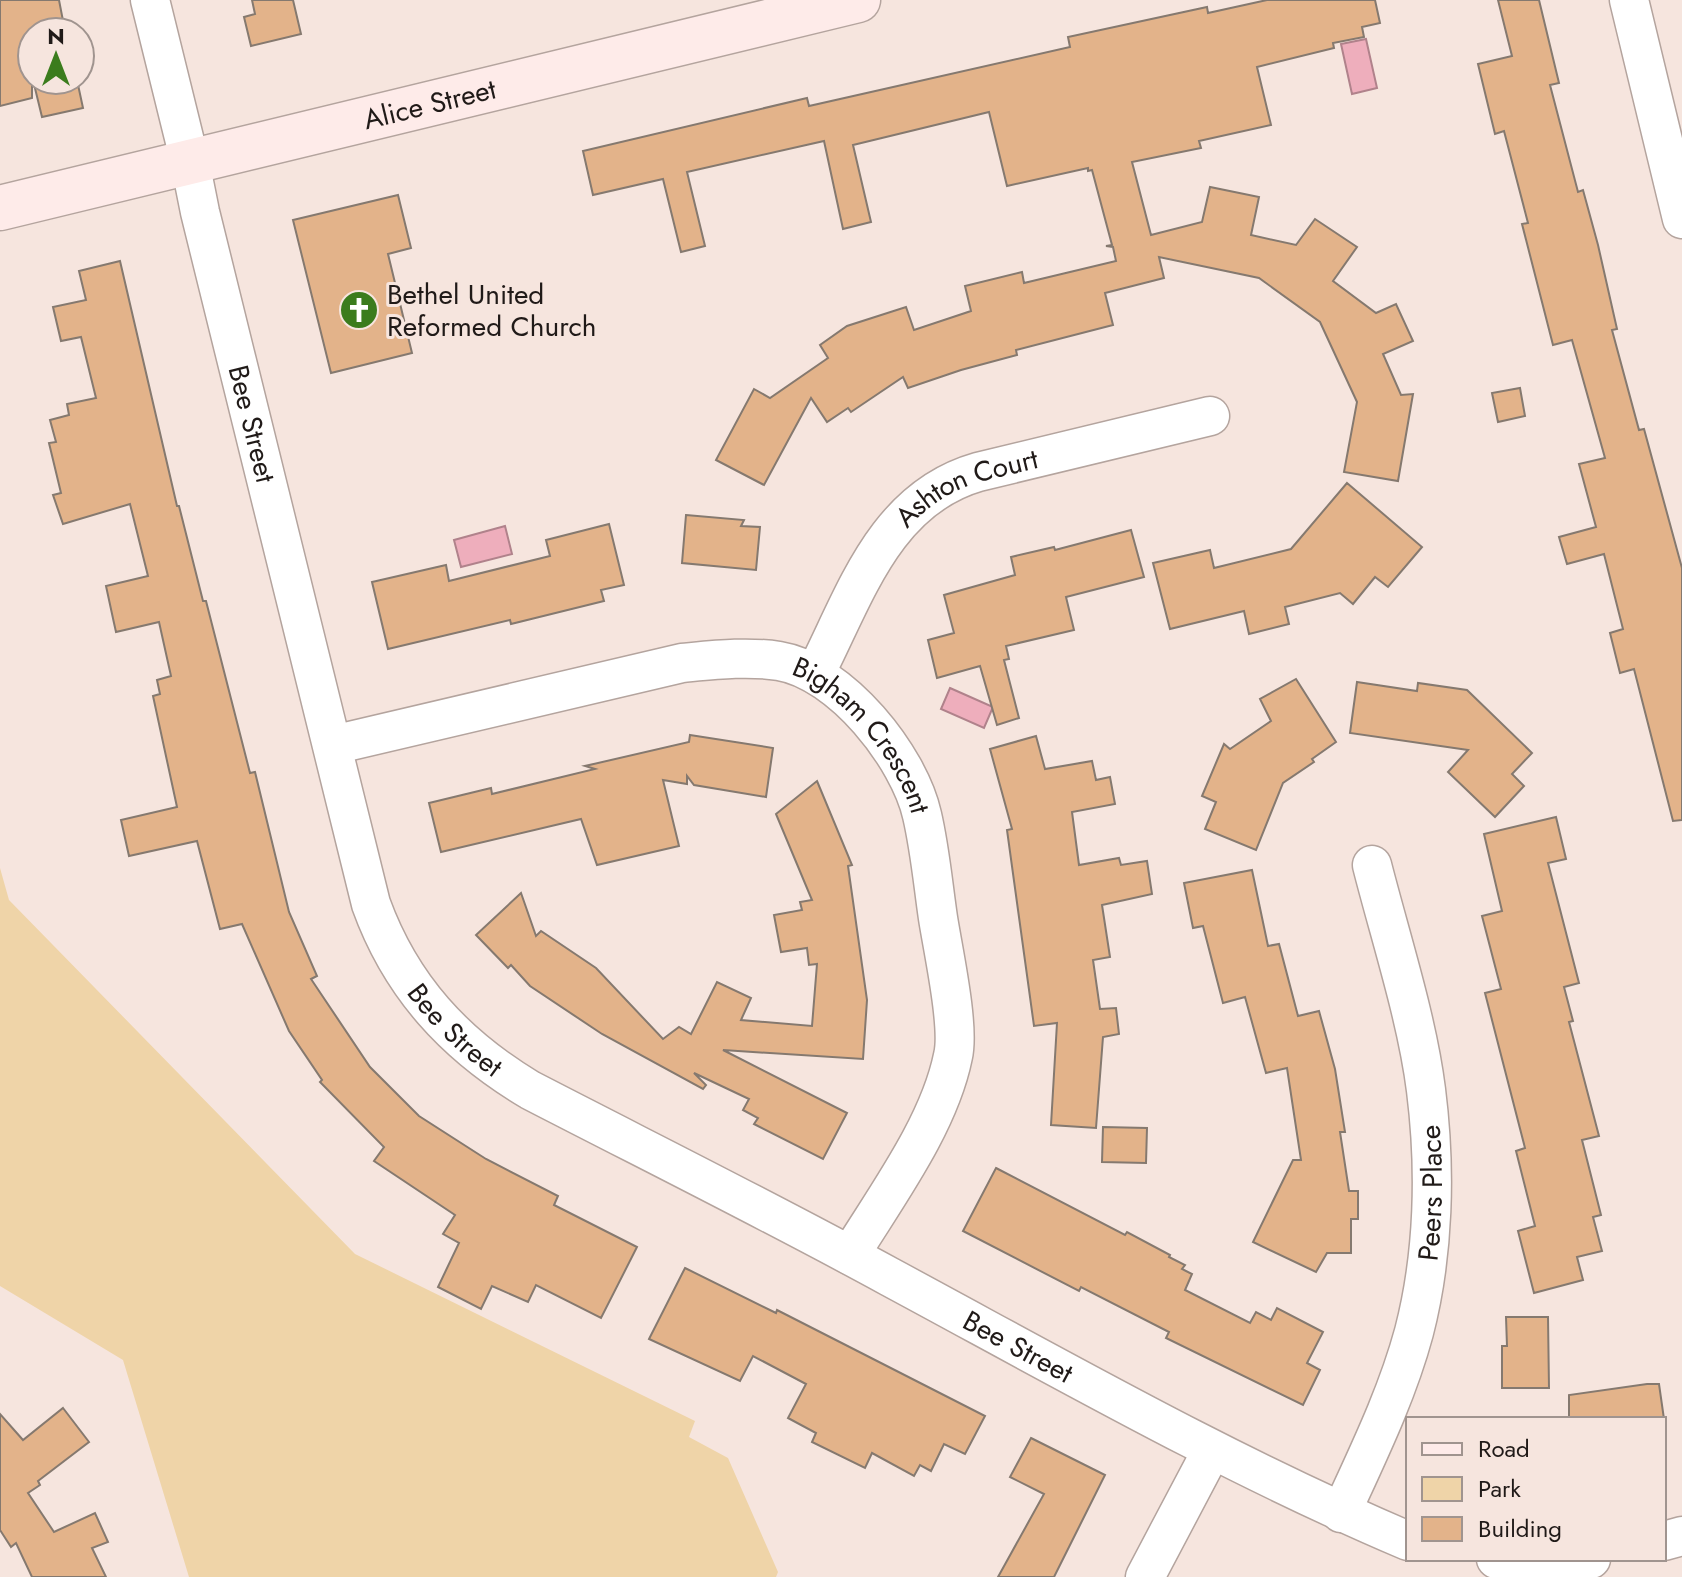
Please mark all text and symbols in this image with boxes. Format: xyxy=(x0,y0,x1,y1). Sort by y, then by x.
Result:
north arrow xyxy=(16,16,96,96)
text: N xyxy=(47,20,65,52)
street label: Alice Street xyxy=(359,68,501,140)
place label: Bethel United Reformed Church xyxy=(387,274,596,347)
church icon: Bethel United Reformed Church xyxy=(338,289,380,331)
street label: Bee Street xyxy=(218,361,286,487)
street label: Ashton Court xyxy=(885,438,1043,537)
street label: Bigham Crescent xyxy=(786,646,941,818)
street label: Bee Street xyxy=(397,975,511,1087)
street label: Peers Place xyxy=(1407,1124,1453,1263)
street label: Bee Street xyxy=(956,1300,1081,1394)
legend xyxy=(1406,1417,1666,1561)
text: Road xyxy=(1478,1431,1530,1466)
text: Park xyxy=(1478,1471,1521,1506)
text: Building xyxy=(1478,1511,1562,1546)

